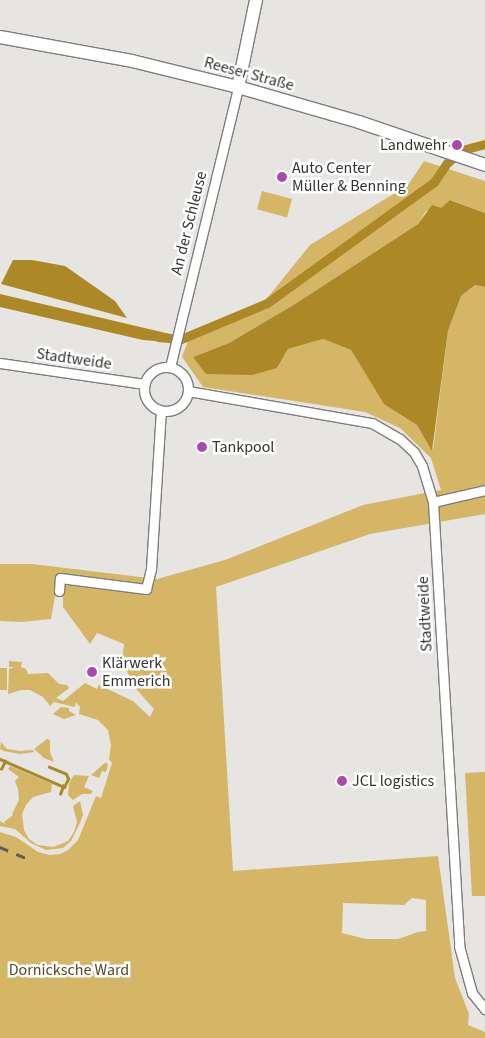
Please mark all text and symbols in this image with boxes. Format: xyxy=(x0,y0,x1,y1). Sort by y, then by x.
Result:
street label: Reeser Straße xyxy=(202,53,296,95)
place label: Landwehr xyxy=(380,135,447,155)
marker: Landwehr xyxy=(451,139,463,151)
place label: Auto Center Müller & Benning xyxy=(292,158,406,196)
street label: An der Schleuse xyxy=(167,169,211,277)
marker: Auto Center Müller & Benning xyxy=(276,171,288,183)
street label: Stadtweide xyxy=(35,344,113,374)
place label: Tankpool xyxy=(212,437,274,457)
marker: Tankpool xyxy=(196,441,208,453)
street label: Stadtweide xyxy=(413,576,437,652)
place label: Klärwerk Emmerich xyxy=(102,653,170,691)
marker: Klärwerk Emmerich xyxy=(86,666,98,678)
place label: JCL logistics xyxy=(352,771,434,791)
marker: JCL logistics xyxy=(336,775,348,787)
park label: Dornicksche Ward xyxy=(9,960,129,980)

